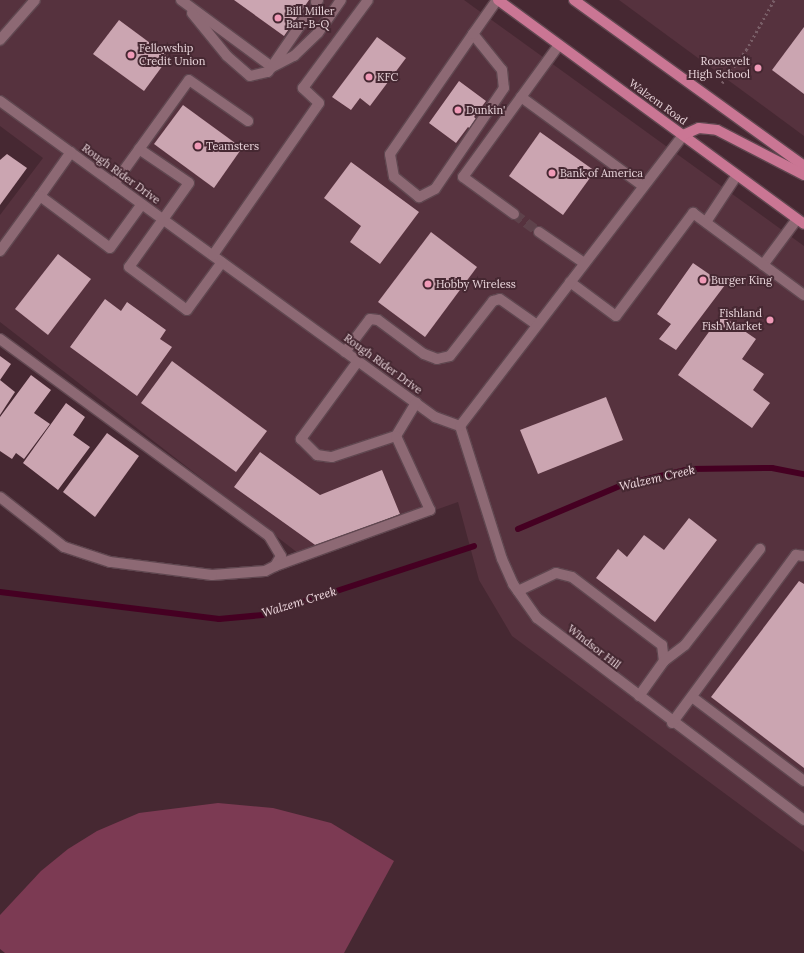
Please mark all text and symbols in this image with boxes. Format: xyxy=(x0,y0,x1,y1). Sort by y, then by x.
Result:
place label: Bill Miller Bar-B-Q xyxy=(286,5,335,31)
marker: Bill Miller Bar-B-Q xyxy=(273,13,283,23)
place label: Fellowship Credit Union xyxy=(139,42,205,68)
marker: Fellowship Credit Union xyxy=(126,50,136,60)
place label: Roosevelt High School xyxy=(688,55,750,81)
marker: Roosevelt High School xyxy=(753,63,763,73)
place label: KFC xyxy=(377,70,398,84)
marker: KFC xyxy=(364,72,374,82)
street label: Walzem Road xyxy=(626,76,690,128)
place label: Dunkin' xyxy=(466,103,505,117)
marker: Dunkin' xyxy=(453,105,463,115)
place label: Teamsters xyxy=(206,139,259,153)
street label: Rough Rider Drive xyxy=(79,141,163,207)
marker: Teamsters xyxy=(193,141,203,151)
place label: Bank of America xyxy=(560,166,643,180)
marker: Bank of America xyxy=(547,168,557,178)
place label: Burger King xyxy=(711,273,772,287)
marker: Burger King xyxy=(698,275,708,285)
place label: Hobby Wireless xyxy=(436,277,516,291)
marker: Hobby Wireless xyxy=(423,279,433,289)
place label: Fishland Fish Market xyxy=(702,307,762,333)
marker: Fishland Fish Market xyxy=(765,315,775,325)
street label: Rough Rider Drive xyxy=(341,331,425,397)
water label: Walzem Creek xyxy=(618,462,696,494)
water label: Walzem Creek xyxy=(260,584,338,620)
street label: Windsor Hill xyxy=(565,622,623,672)

